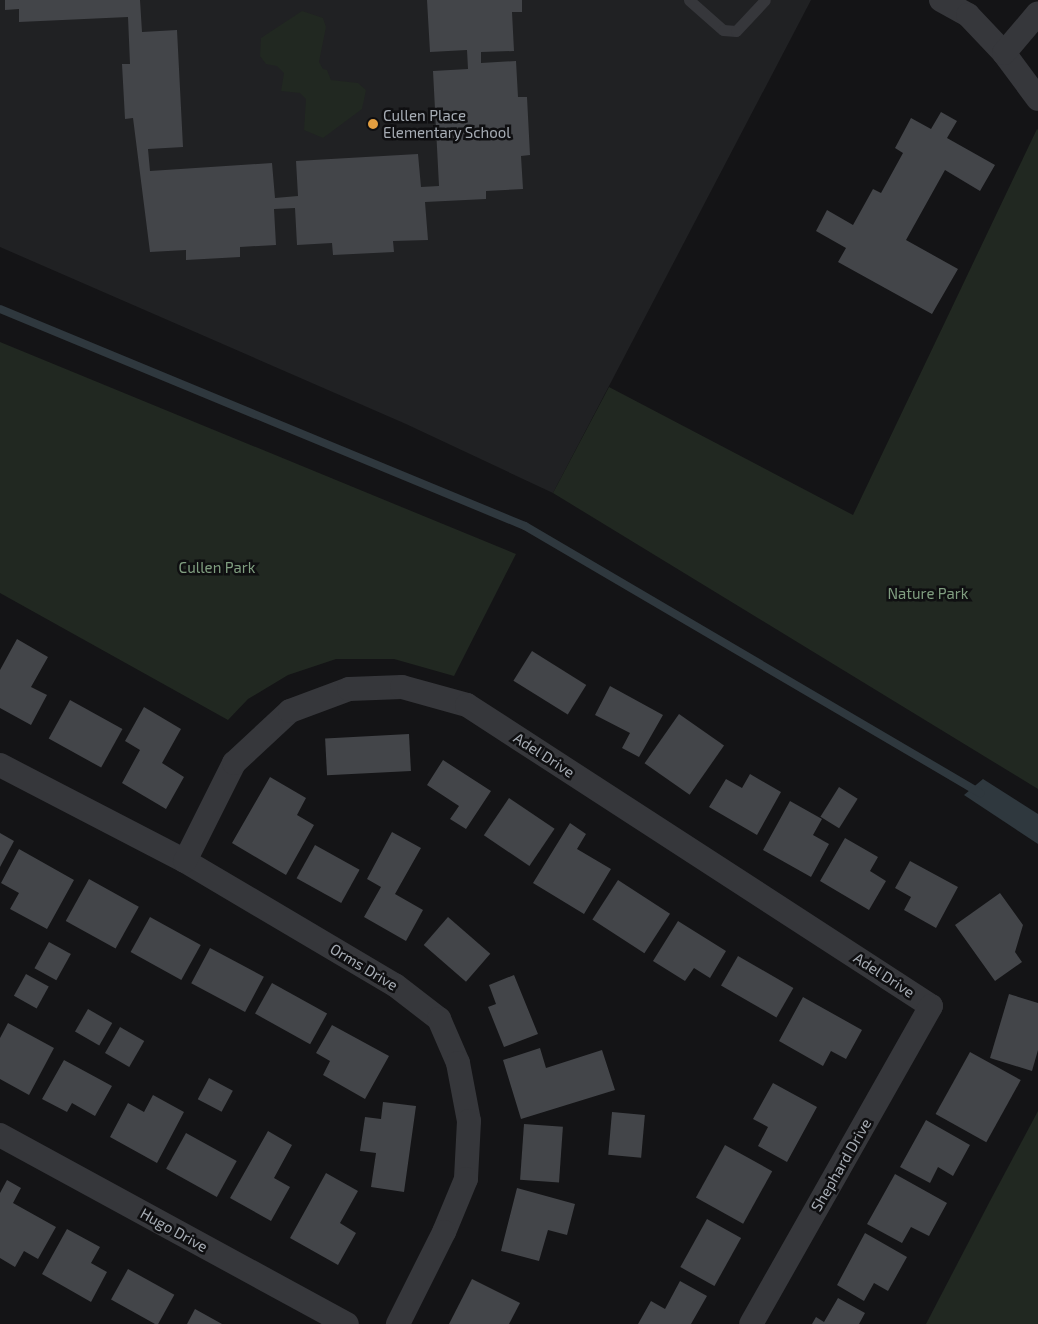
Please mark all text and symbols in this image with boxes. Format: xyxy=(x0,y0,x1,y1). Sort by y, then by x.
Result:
place label: Cullen Place Elementary School xyxy=(383,106,511,141)
marker: Cullen Place Elementary School xyxy=(367,118,379,130)
park label: Cullen Park xyxy=(179,559,255,577)
park label: Nature Park xyxy=(888,585,968,603)
street label: Adel Drive xyxy=(510,729,578,781)
street label: Orms Drive xyxy=(327,940,401,994)
street label: Adel Drive xyxy=(850,949,918,1001)
street label: Shephard Drive xyxy=(807,1115,875,1215)
street label: Hugo Drive xyxy=(137,1204,211,1256)

